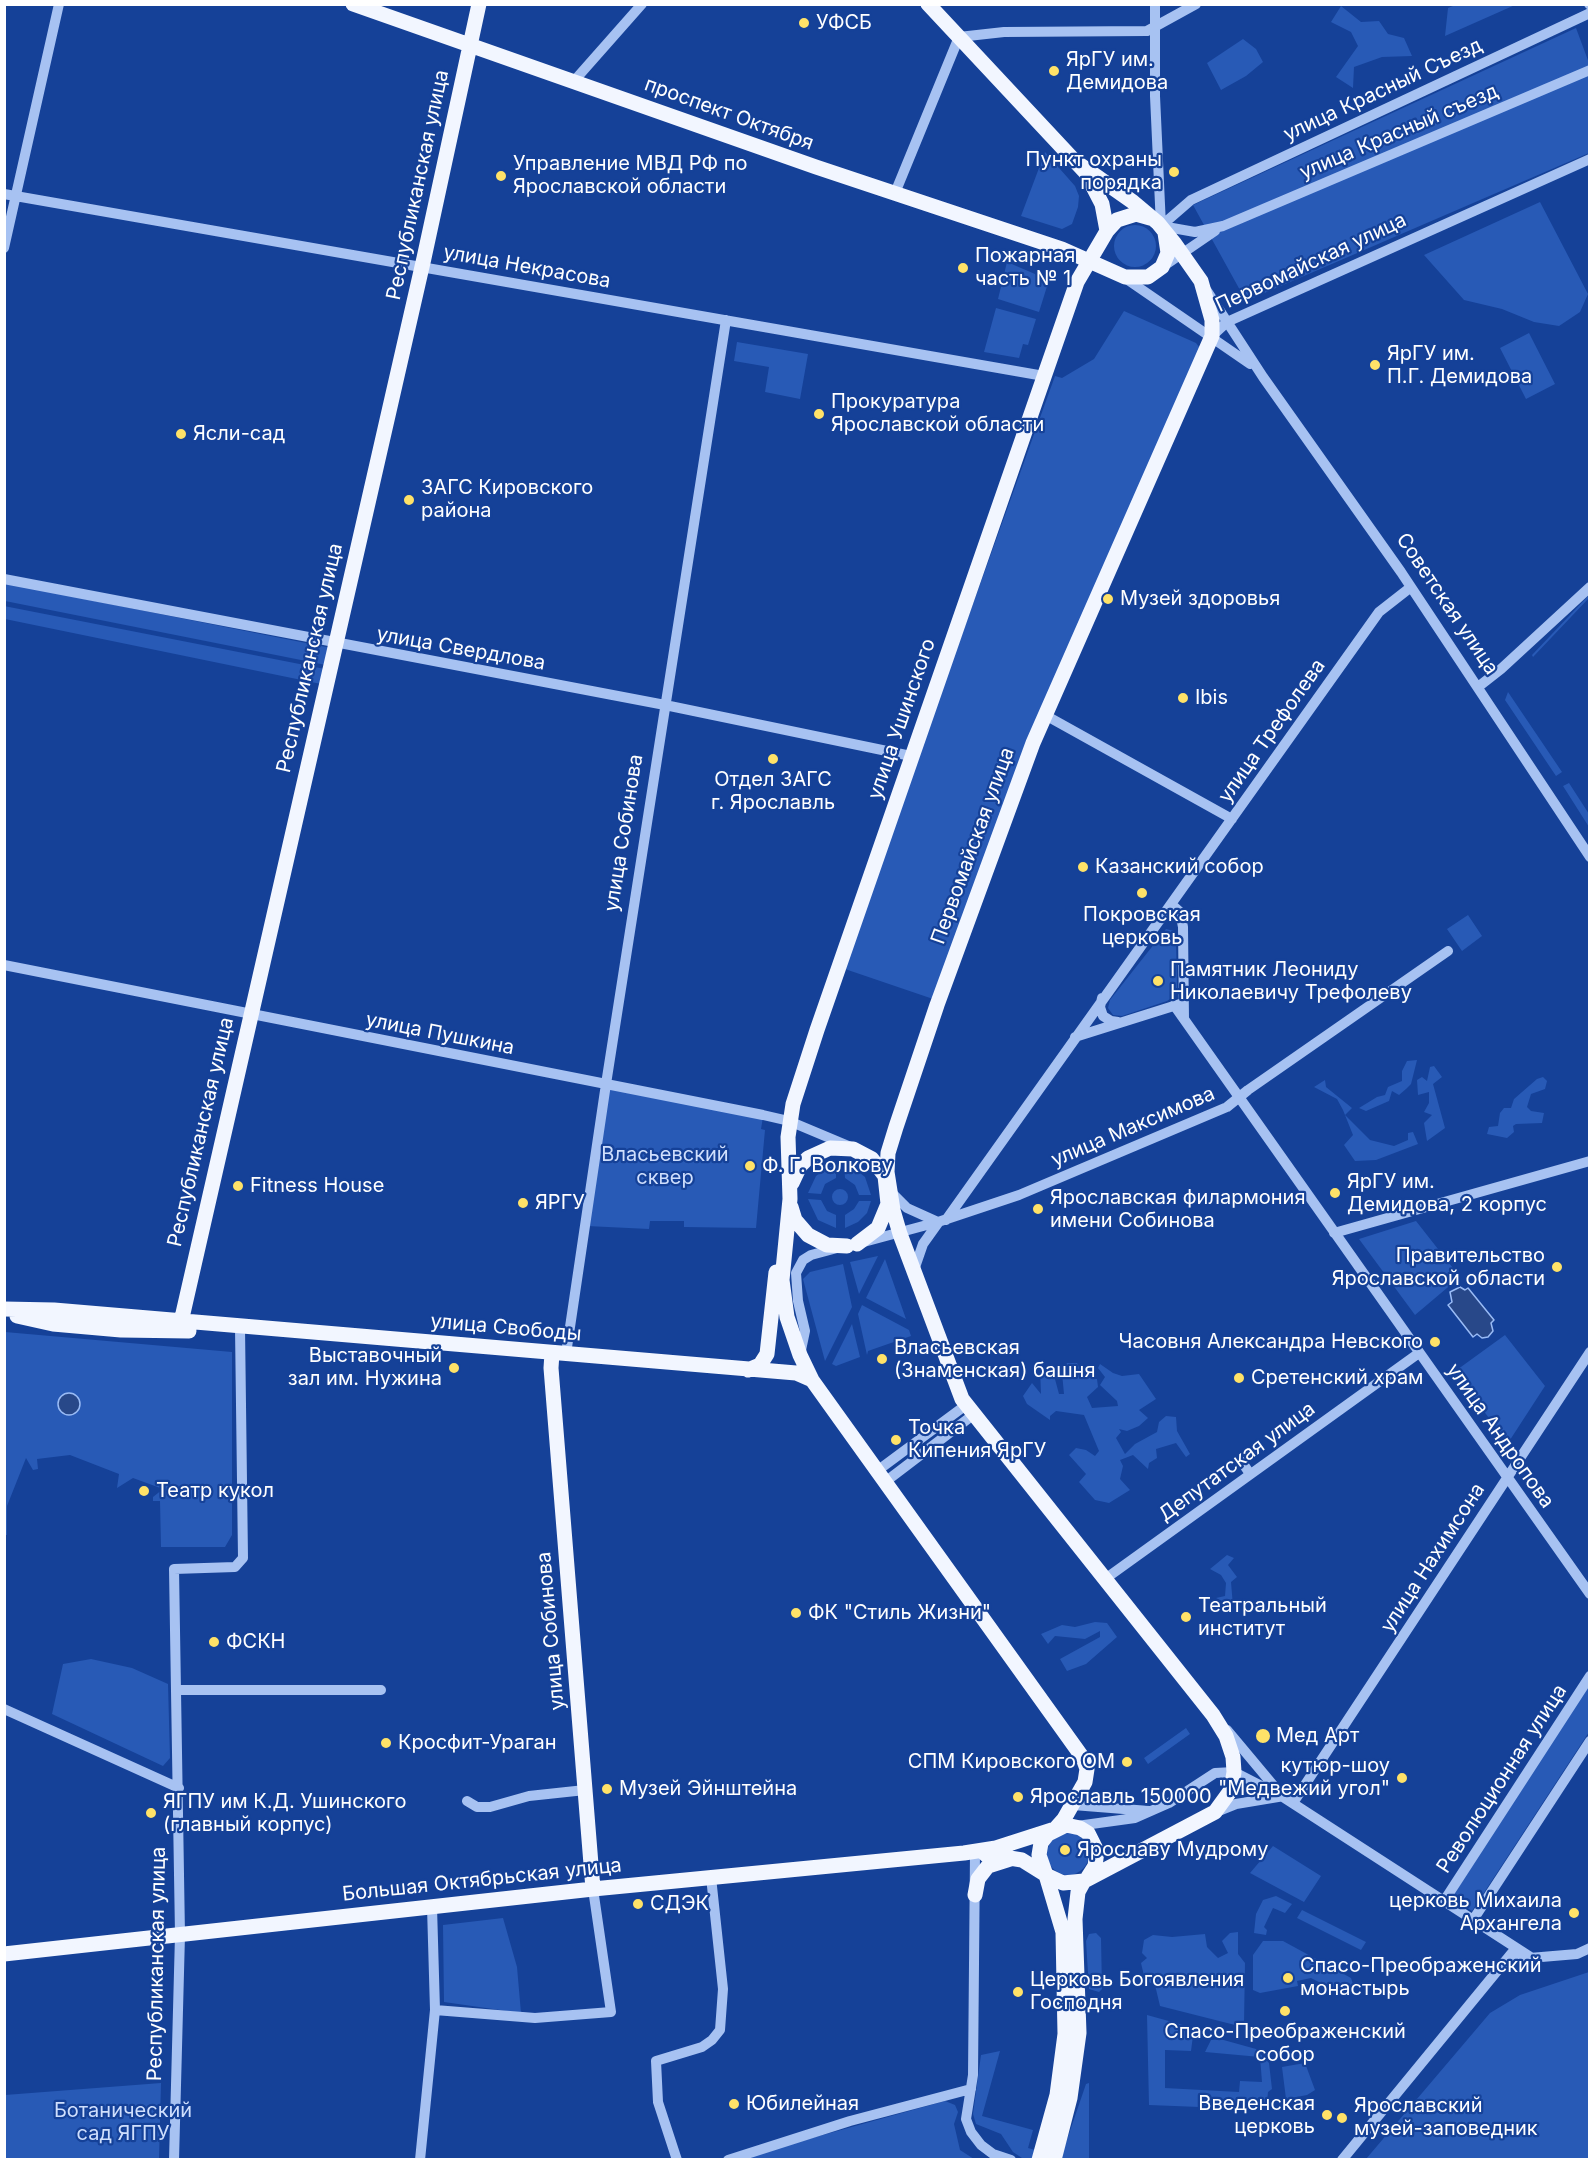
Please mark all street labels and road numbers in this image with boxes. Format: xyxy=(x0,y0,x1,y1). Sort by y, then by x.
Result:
street label: улица Красный Съезд xyxy=(1280,33,1486,147)
street label: Республиканская улица xyxy=(382,68,454,302)
street label: проспект Октября xyxy=(641,72,817,156)
street label: улица Красный съезд xyxy=(1296,79,1502,185)
street label: Первомайская улица xyxy=(1212,208,1410,318)
street label: улица Некрасова xyxy=(441,240,613,294)
street label: Советская улица xyxy=(1391,529,1503,679)
street label: Республиканская улица xyxy=(272,541,348,775)
street label: улица Свердлова xyxy=(375,622,547,676)
street label: улица Ушинского xyxy=(863,635,941,803)
street label: улица Трефолева xyxy=(1214,655,1330,807)
street label: Первомайская улица xyxy=(926,744,1020,948)
street label: улица Собинова xyxy=(600,753,648,913)
street label: улица Пушкина xyxy=(364,1008,516,1060)
street label: Республиканская улица xyxy=(163,1015,239,1249)
street label: улица Максимова xyxy=(1048,1082,1218,1172)
street label: улица Свободы xyxy=(430,1309,582,1347)
street label: улица Андропова xyxy=(1441,1359,1559,1513)
street label: Депутатская улица xyxy=(1154,1397,1320,1527)
street label: улица Нахимсона xyxy=(1376,1479,1490,1637)
street label: улица Собинова xyxy=(532,1551,570,1711)
street label: Революционная улица xyxy=(1432,1680,1572,1878)
street label: Республиканская улица xyxy=(143,1847,171,2081)
street label: Большая Октябрьская улица xyxy=(341,1853,623,1907)

